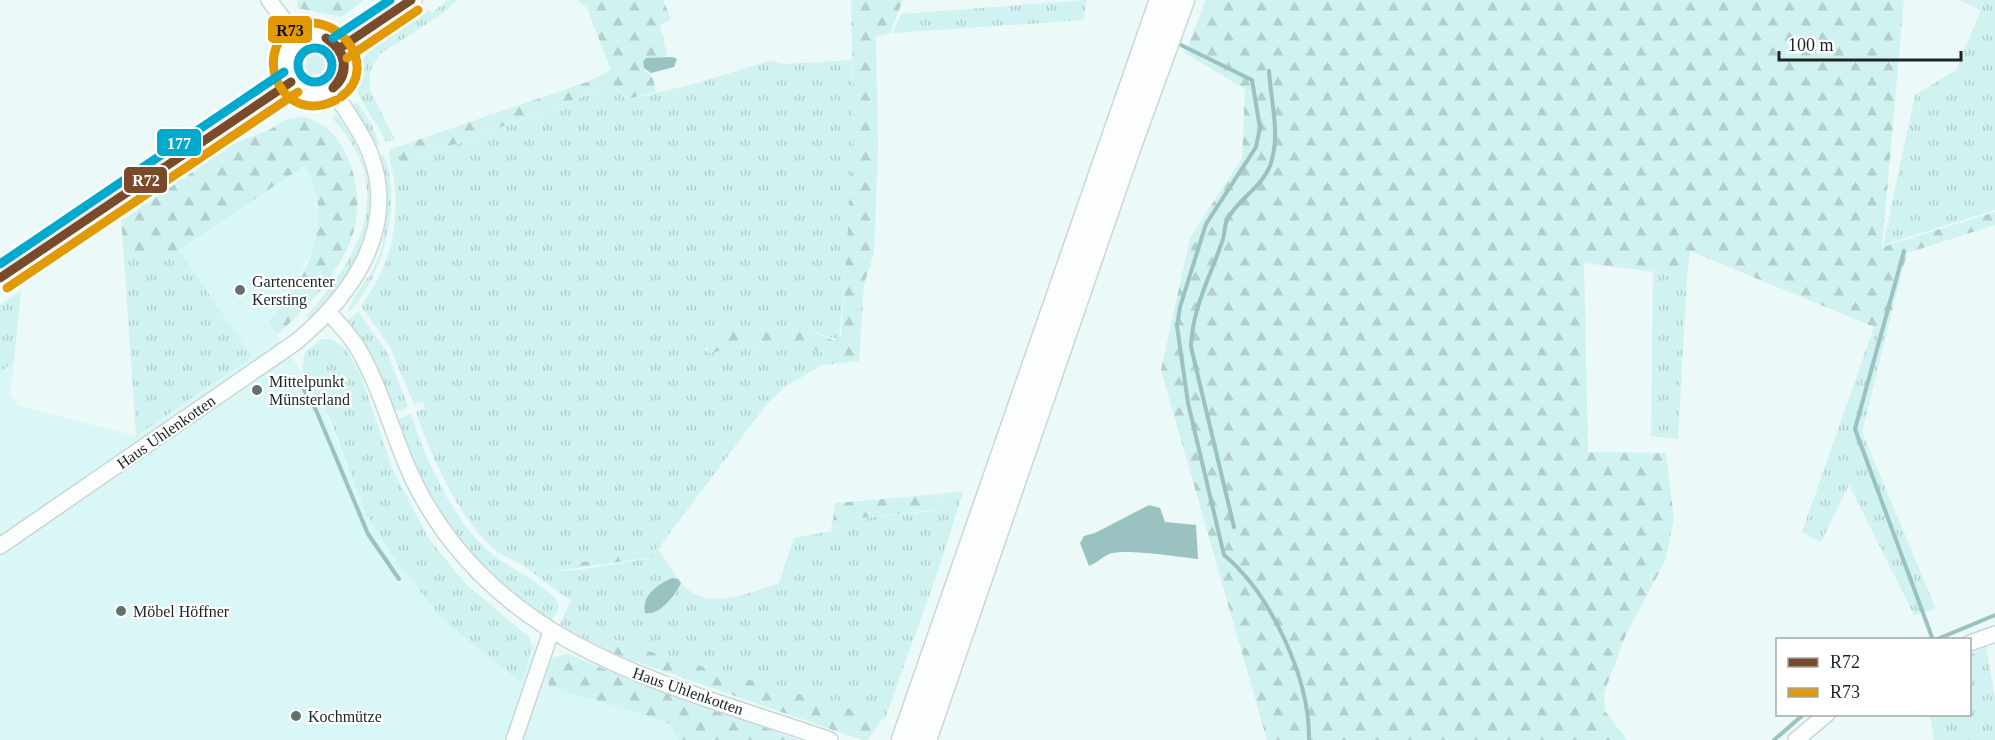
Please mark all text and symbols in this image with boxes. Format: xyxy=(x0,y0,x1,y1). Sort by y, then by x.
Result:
line badge: R73 xyxy=(267,15,313,44)
text: R73 xyxy=(276,22,304,39)
scale bar xyxy=(1779,24,1960,62)
text: 100 m xyxy=(1788,35,1834,55)
line badge: 177 xyxy=(156,128,202,157)
text: 177 xyxy=(167,135,191,152)
line badge: R72 xyxy=(123,166,168,194)
text: R72 xyxy=(132,172,160,189)
place label: Gartencenter Kersting xyxy=(252,273,335,309)
marker: Gartencenter Kersting xyxy=(233,283,247,297)
place label: Mittelpunkt Münsterland xyxy=(269,373,350,408)
marker: Mittelpunkt Münsterland xyxy=(250,383,264,397)
street label: Haus Uhlenkotten xyxy=(114,392,218,472)
place label: Möbel Höffner xyxy=(133,603,230,620)
marker: Möbel Höffner xyxy=(114,604,128,618)
legend xyxy=(1776,638,1971,716)
text: R72 xyxy=(1830,652,1860,672)
street label: Haus Uhlenkotten xyxy=(630,664,746,718)
text: R73 xyxy=(1830,682,1860,702)
place label: Kochmütze xyxy=(308,708,382,725)
marker: Kochmütze xyxy=(289,709,303,723)

